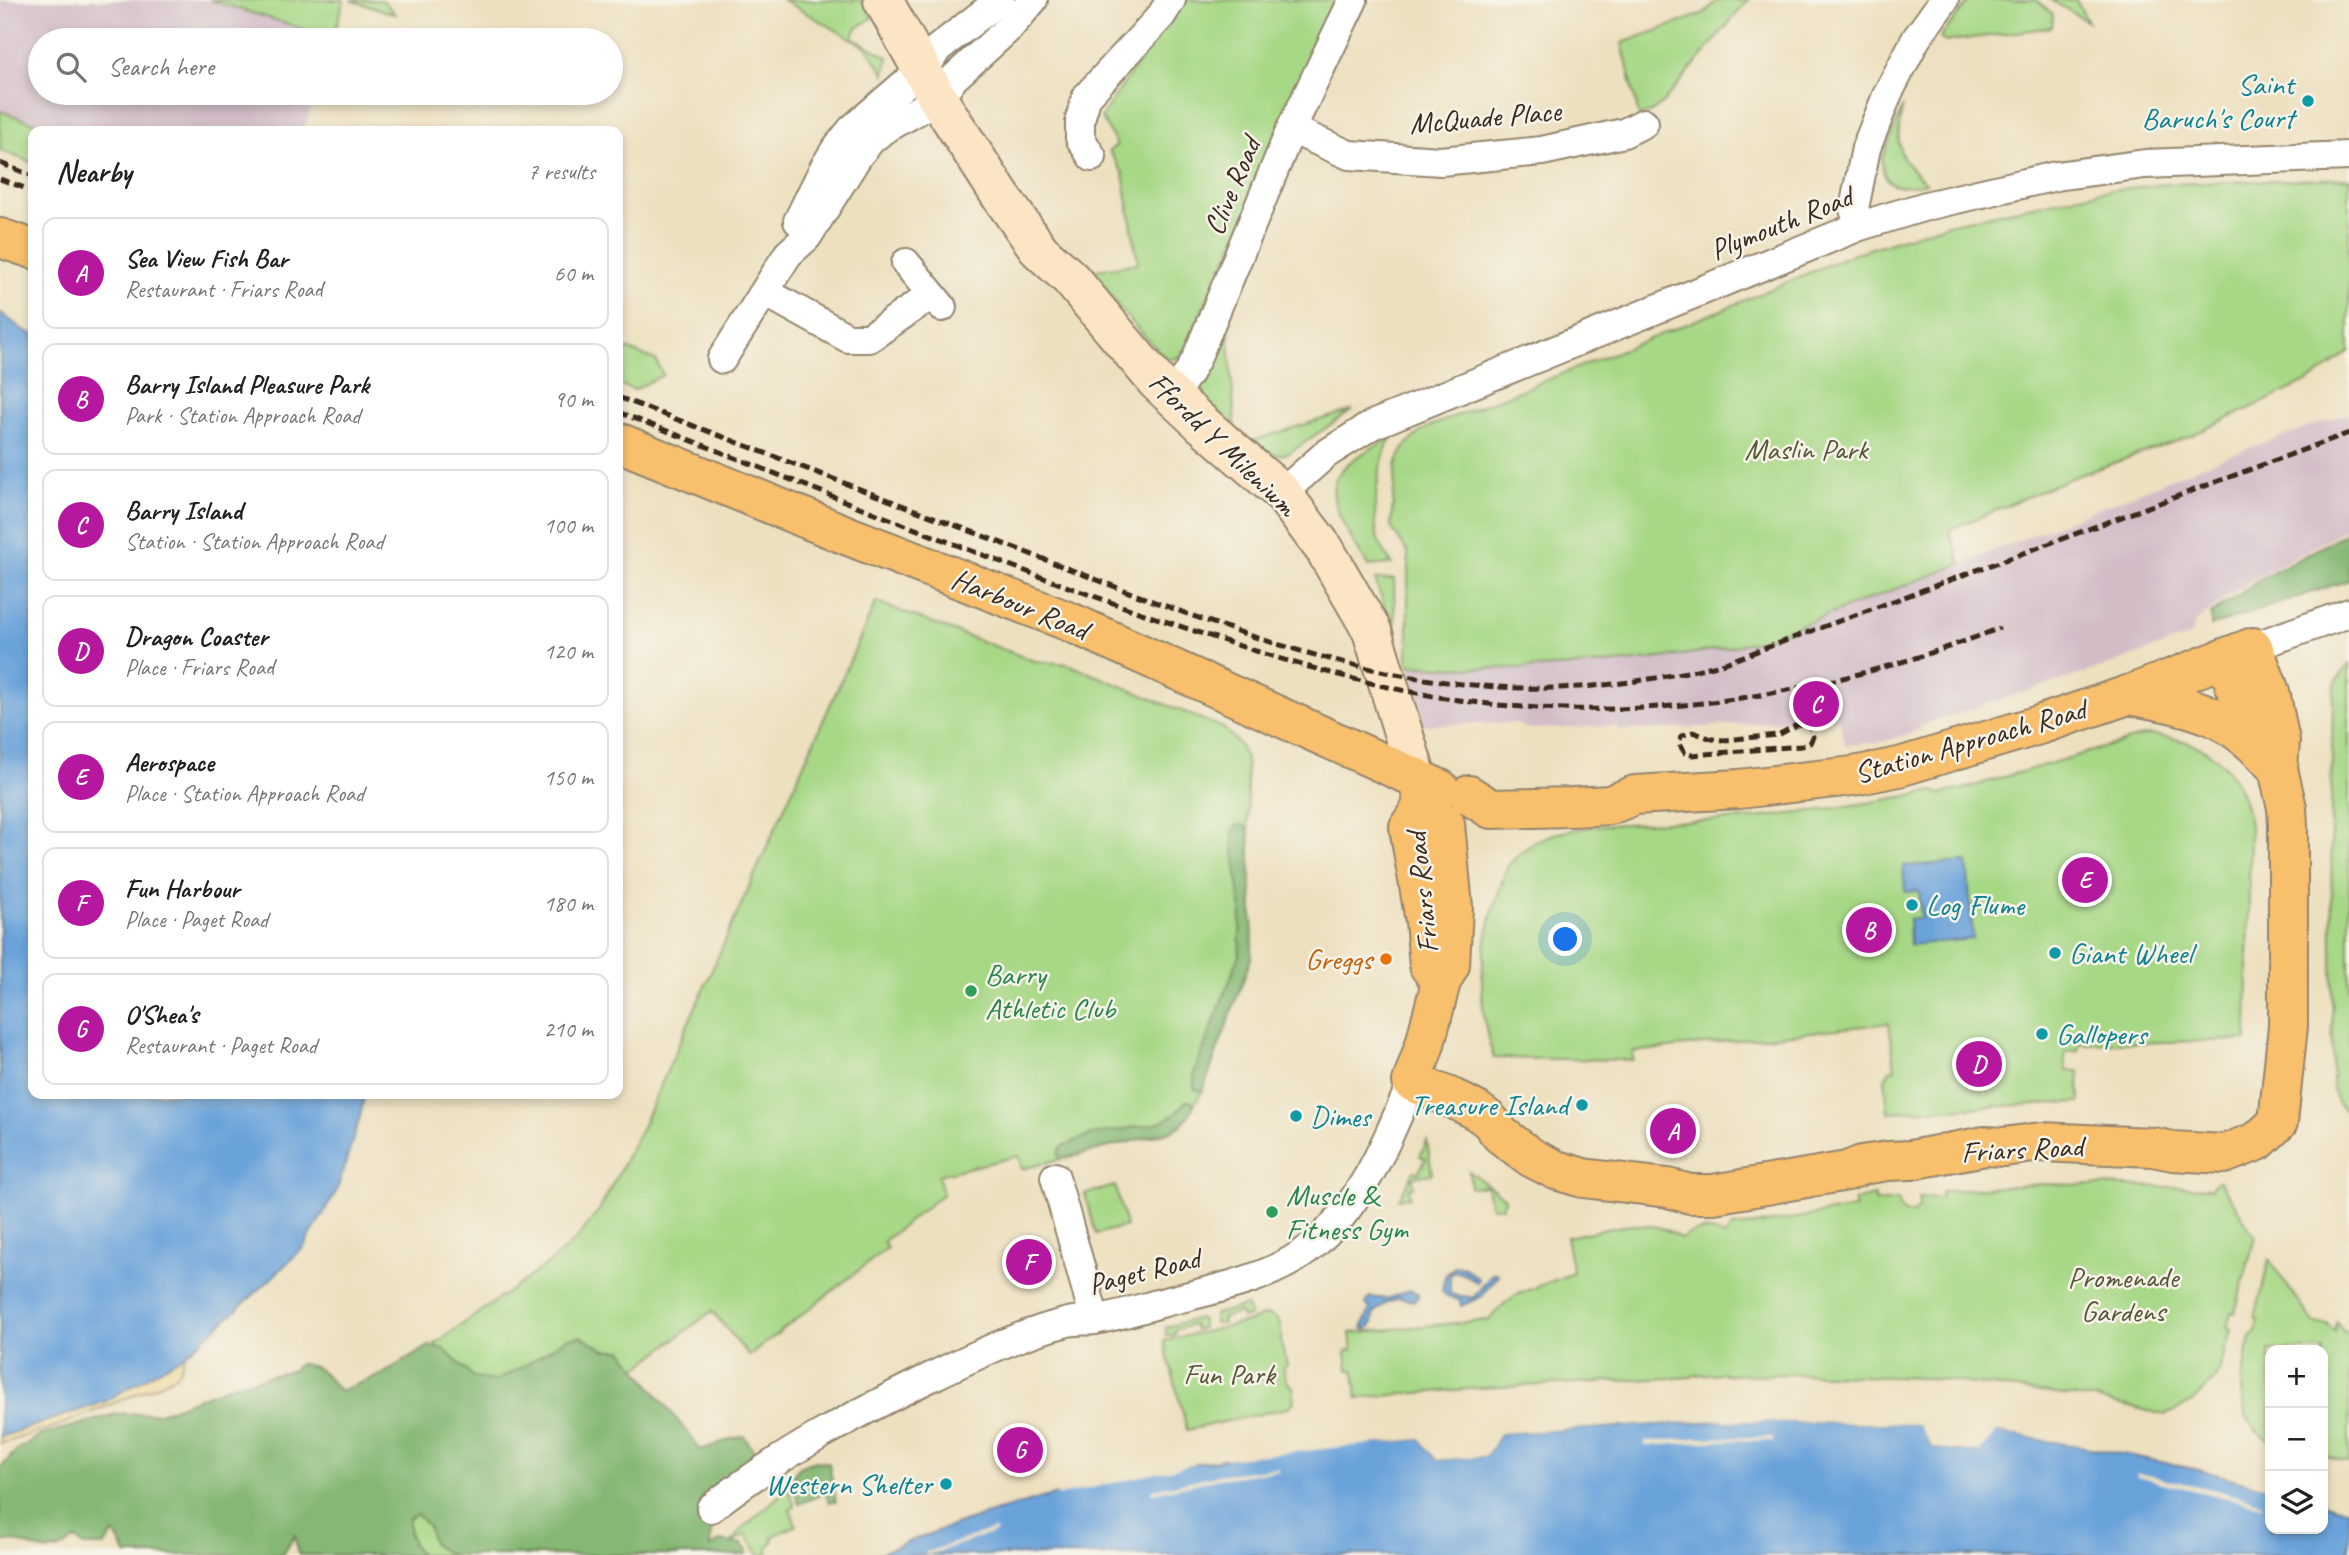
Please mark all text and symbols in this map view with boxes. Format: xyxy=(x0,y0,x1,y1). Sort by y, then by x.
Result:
search box xyxy=(28,28,623,105)
icon: search xyxy=(52,48,90,86)
text: Search here xyxy=(108,50,214,83)
place label: Saint Baruch's Court xyxy=(2142,65,2298,137)
street label: McQuade Place xyxy=(1408,91,1564,143)
marker: Saint Baruch's Court xyxy=(2300,93,2316,109)
street label: Clive Road xyxy=(1195,128,1271,241)
text: Nearby xyxy=(56,153,132,191)
text: 7 results xyxy=(528,157,595,186)
street label: Plymouth Road xyxy=(1704,176,1862,269)
text: Sea View Fish Bar xyxy=(125,242,288,275)
text: A xyxy=(75,259,87,288)
text: 60 m xyxy=(554,259,593,288)
text: Restaurant · Friars Road xyxy=(125,275,323,304)
street label: Ffordd Y Mileniwm xyxy=(1141,364,1307,526)
text: Barry Island Pleasure Park xyxy=(125,368,369,401)
text: B xyxy=(75,385,87,414)
text: 90 m xyxy=(554,385,593,414)
text: Park · Station Approach Road xyxy=(125,401,360,430)
park label: Maslin Park xyxy=(1744,430,1870,468)
text: Barry Island xyxy=(125,494,242,527)
text: C xyxy=(76,511,86,540)
text: 100 m xyxy=(544,511,593,540)
text: Station · Station Approach Road xyxy=(125,527,383,556)
street label: Harbour Road xyxy=(946,559,1098,650)
text: Dragon Coaster xyxy=(125,620,268,653)
text: D xyxy=(74,637,88,666)
text: 120 m xyxy=(544,637,593,666)
text: Place · Friars Road xyxy=(125,653,274,682)
pin: C xyxy=(1793,678,1839,730)
street label: Station Approach Road xyxy=(1850,689,2094,792)
text: Aerospace xyxy=(125,746,214,779)
text: E xyxy=(75,763,87,792)
text: 150 m xyxy=(544,763,593,792)
text: Place · Station Approach Road xyxy=(125,779,364,808)
street label: Friars Road xyxy=(1396,826,1447,955)
pin: E xyxy=(2062,854,2108,906)
text: Fun Harbour xyxy=(125,872,240,905)
place label: Log Flume xyxy=(1926,886,2026,924)
text: F xyxy=(76,889,86,918)
text: 180 m xyxy=(544,889,593,918)
marker: Log Flume xyxy=(1904,897,1920,913)
pin: B xyxy=(1846,904,1892,956)
text: Place · Paget Road xyxy=(125,905,268,934)
your location xyxy=(1548,922,1582,956)
place label: Giant Wheel xyxy=(2069,934,2197,972)
place label: Greggs xyxy=(1305,940,1375,978)
marker: Giant Wheel xyxy=(2047,945,2063,961)
marker: Greggs xyxy=(1378,951,1394,967)
place label: Barry Athletic Club xyxy=(985,955,1117,1027)
marker: Barry Athletic Club xyxy=(963,983,979,999)
text: O'Shea's xyxy=(125,998,198,1031)
text: G xyxy=(75,1015,87,1044)
text: 210 m xyxy=(544,1015,593,1044)
place label: Gallopers xyxy=(2056,1015,2149,1053)
marker: Gallopers xyxy=(2034,1026,2050,1042)
text: Restaurant · Paget Road xyxy=(125,1031,317,1060)
pin: D xyxy=(1956,1038,2002,1090)
place label: Treasure Island xyxy=(1411,1086,1572,1124)
place label: Dimes xyxy=(1310,1097,1373,1135)
marker: Treasure Island xyxy=(1574,1097,1590,1113)
pin: A xyxy=(1650,1105,1696,1157)
marker: Dimes xyxy=(1288,1108,1304,1124)
street label: Friars Road xyxy=(1960,1127,2088,1171)
place label: Muscle & Fitness Gym xyxy=(1286,1176,1409,1248)
marker: Muscle & Fitness Gym xyxy=(1264,1204,1280,1220)
pin: F xyxy=(1006,1236,1052,1288)
street label: Paget Road xyxy=(1084,1238,1208,1303)
park label: Promenade Gardens xyxy=(2068,1258,2181,1330)
map controls xyxy=(2265,1345,2328,1534)
button: + xyxy=(2265,1345,2328,1408)
park label: Fun Park xyxy=(1183,1355,1277,1393)
button: − xyxy=(2265,1408,2328,1471)
pin: G xyxy=(997,1424,1043,1476)
place label: Western Shelter xyxy=(765,1465,934,1503)
button: layers xyxy=(2265,1471,2328,1534)
marker: Western Shelter xyxy=(938,1476,954,1492)

